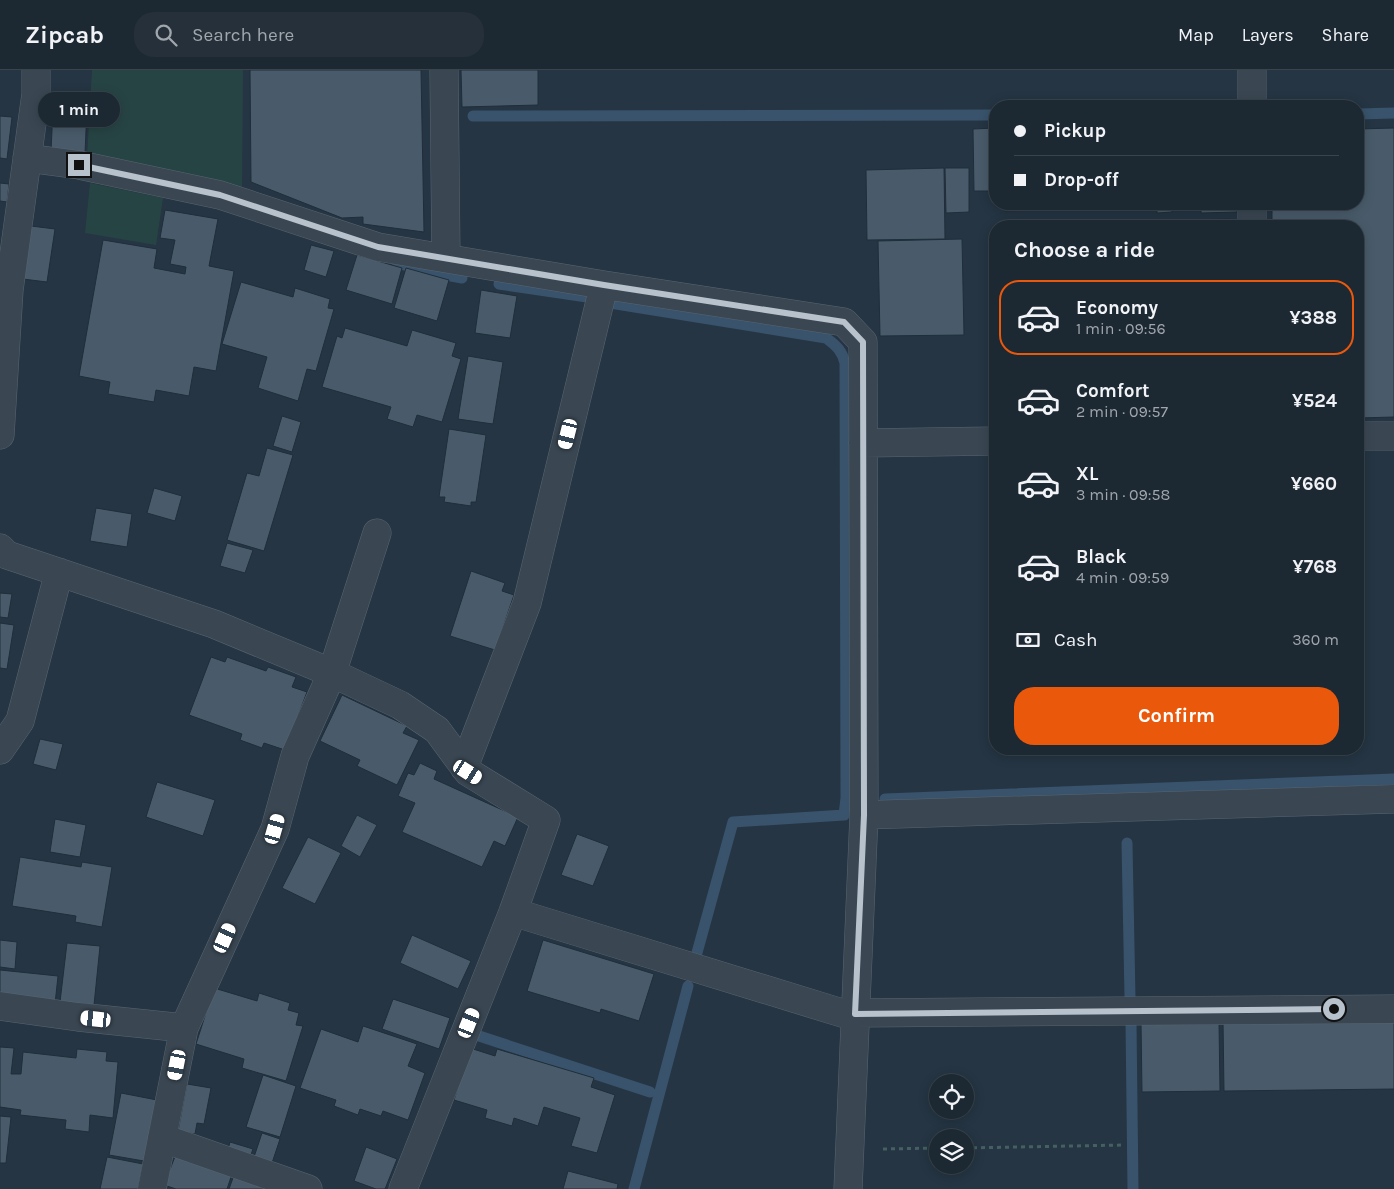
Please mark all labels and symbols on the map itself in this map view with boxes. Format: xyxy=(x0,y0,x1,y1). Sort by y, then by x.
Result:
callout: 1 min xyxy=(38,92,120,128)
route end xyxy=(68,154,90,176)
car xyxy=(557,418,578,450)
car xyxy=(451,758,484,786)
car xyxy=(263,813,286,845)
car xyxy=(212,921,237,955)
route start xyxy=(1323,998,1345,1020)
car xyxy=(456,1006,481,1040)
car xyxy=(80,1010,111,1028)
car xyxy=(166,1049,187,1081)

